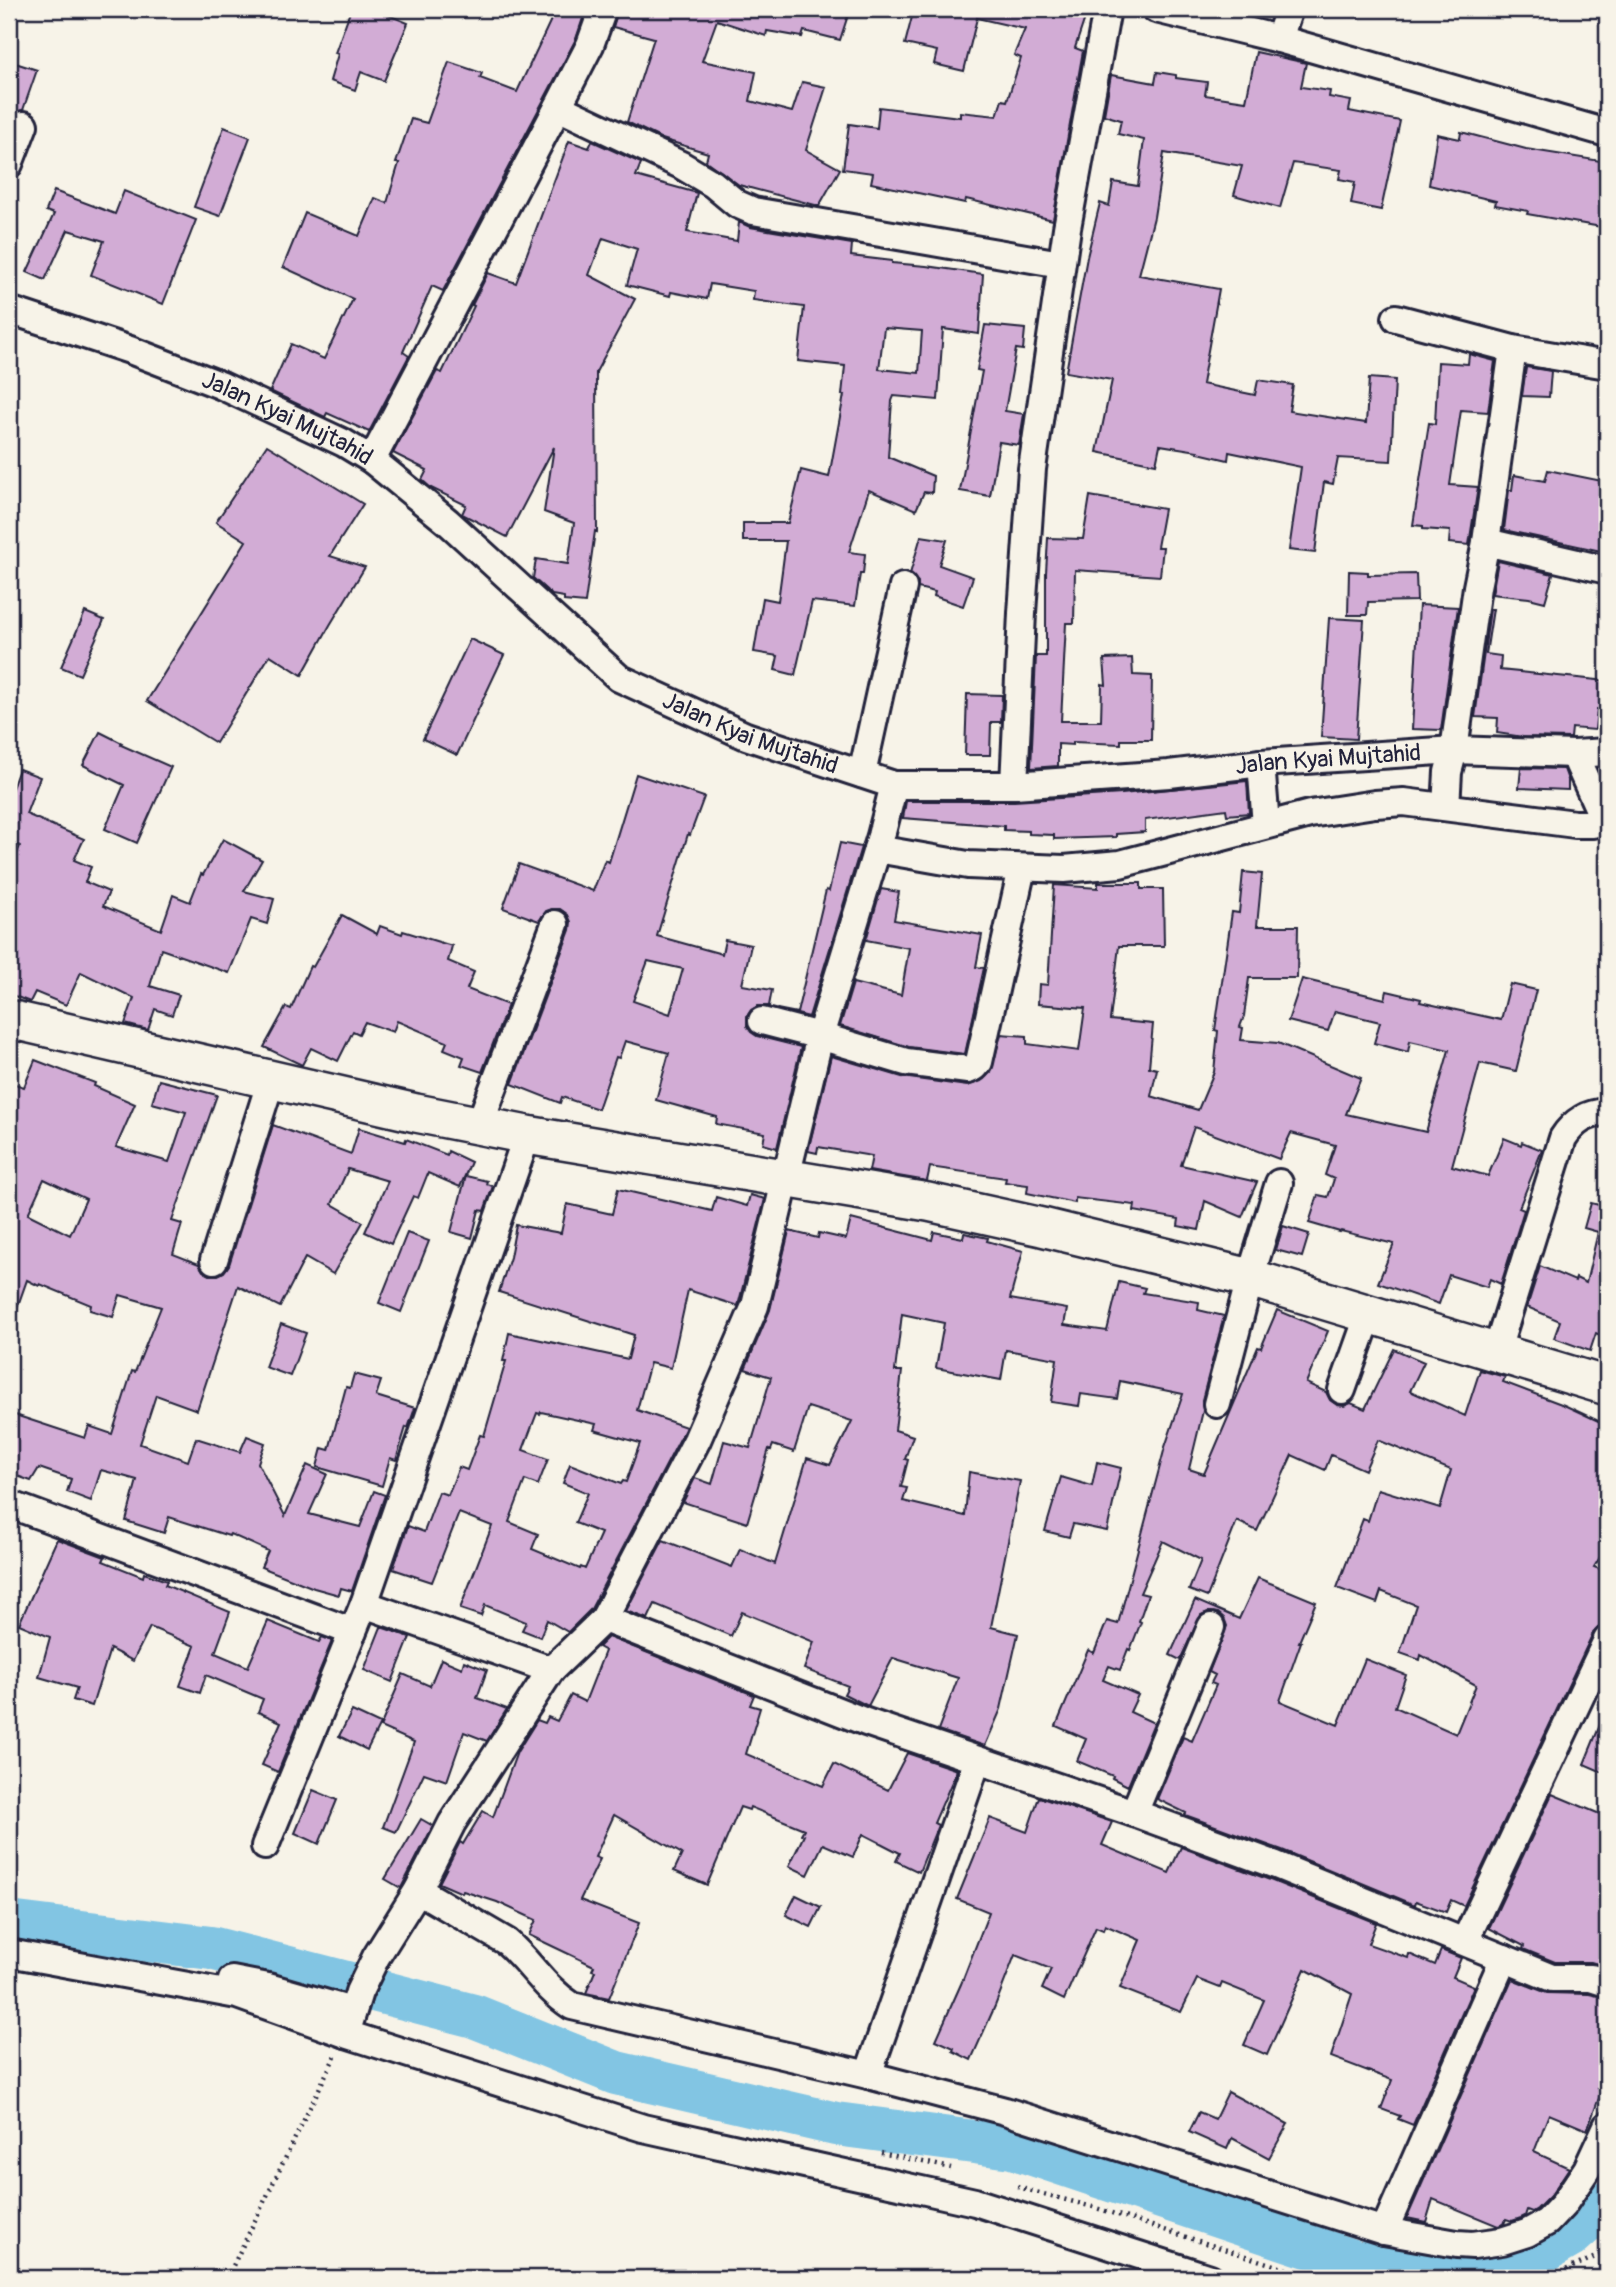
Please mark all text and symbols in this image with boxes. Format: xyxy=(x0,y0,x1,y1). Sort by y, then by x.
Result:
street label: Jalan Kyai Mujtahid xyxy=(198,365,378,472)
street label: Jalan Kyai Mujtahid xyxy=(658,686,842,781)
street label: Jalan Kyai Mujtahid xyxy=(1234,738,1422,781)

